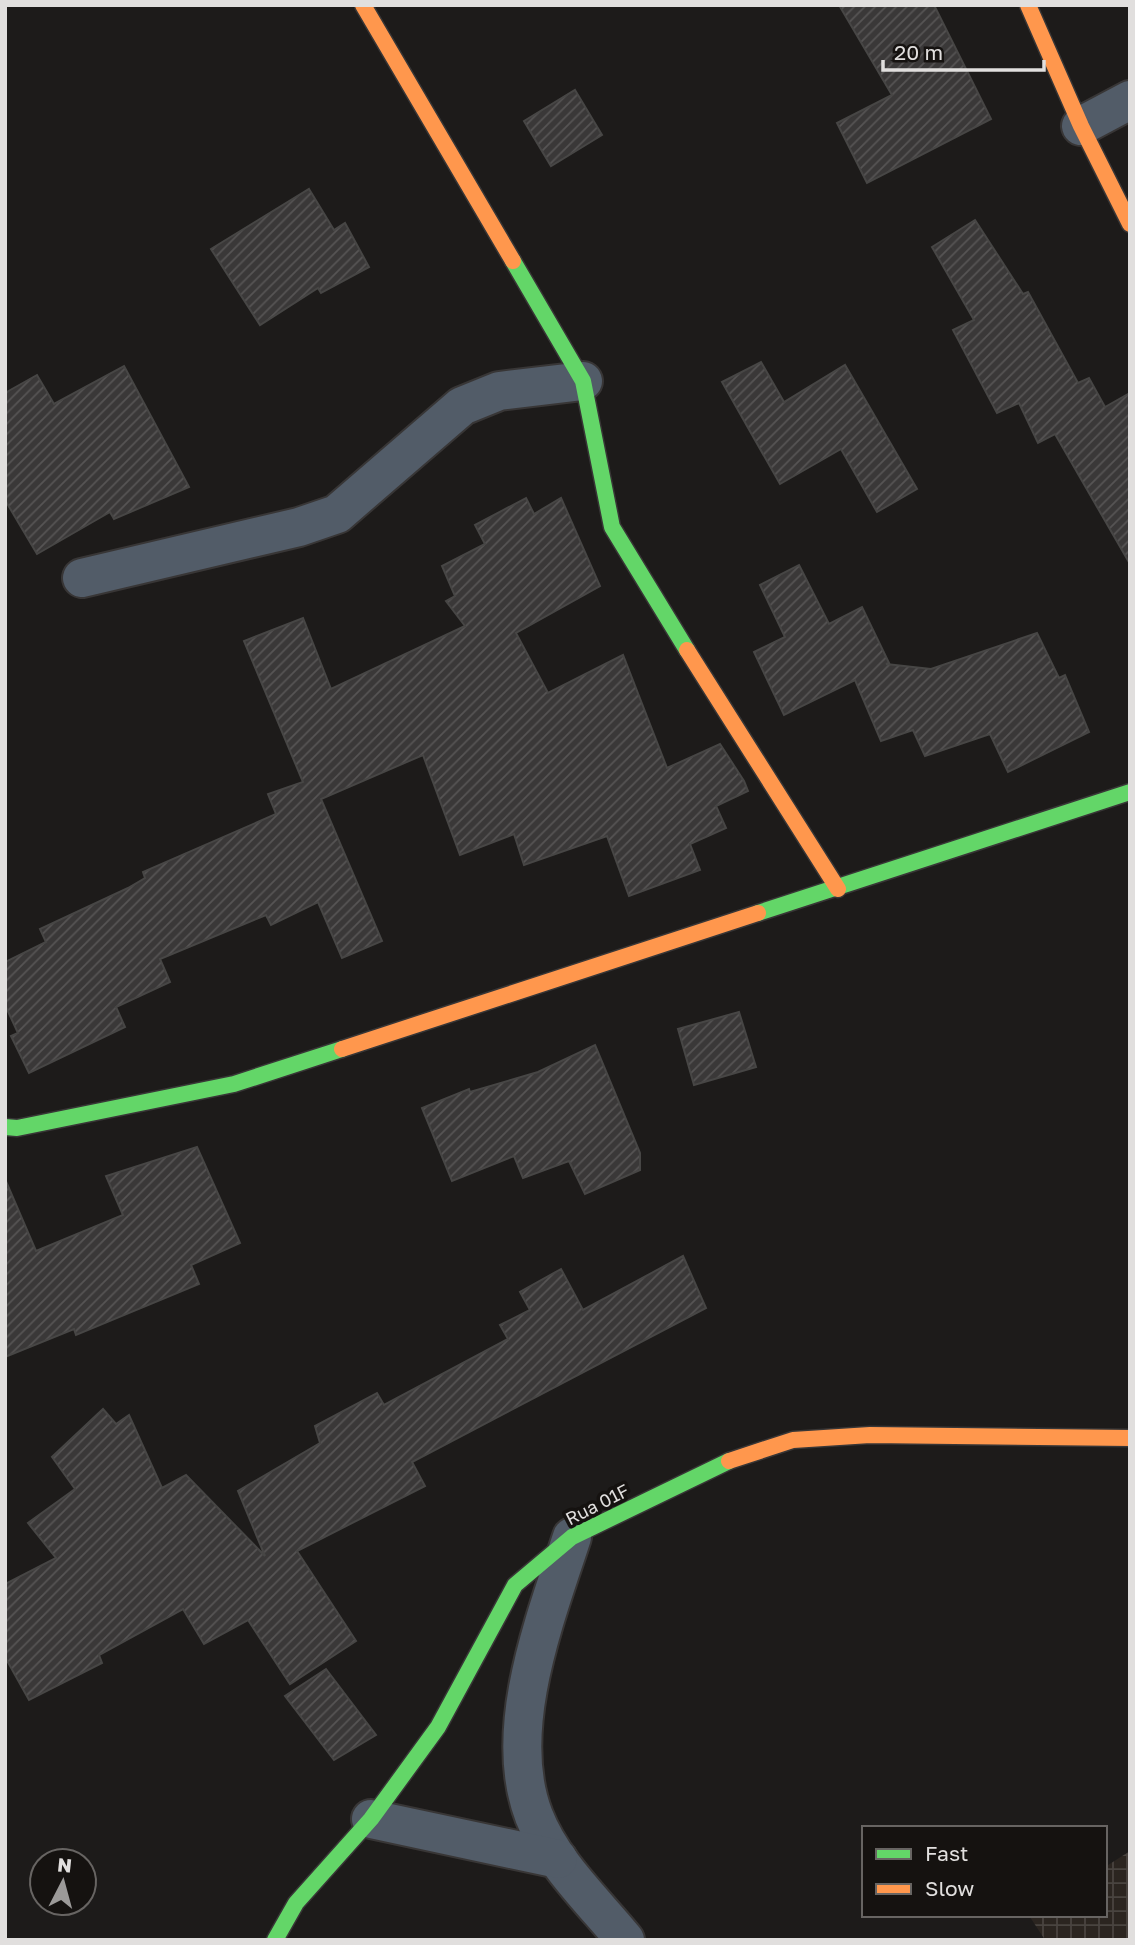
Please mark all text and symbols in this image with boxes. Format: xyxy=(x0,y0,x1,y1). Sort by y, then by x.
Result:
scale bar xyxy=(883,28,1044,72)
text: 20 m xyxy=(894,39,943,65)
street label: Rua 01F xyxy=(562,1479,632,1529)
legend xyxy=(862,1826,1107,1917)
text: Fast xyxy=(925,1840,968,1866)
north arrow xyxy=(28,1847,98,1917)
text: N xyxy=(56,1852,73,1877)
text: Slow xyxy=(925,1875,974,1901)

